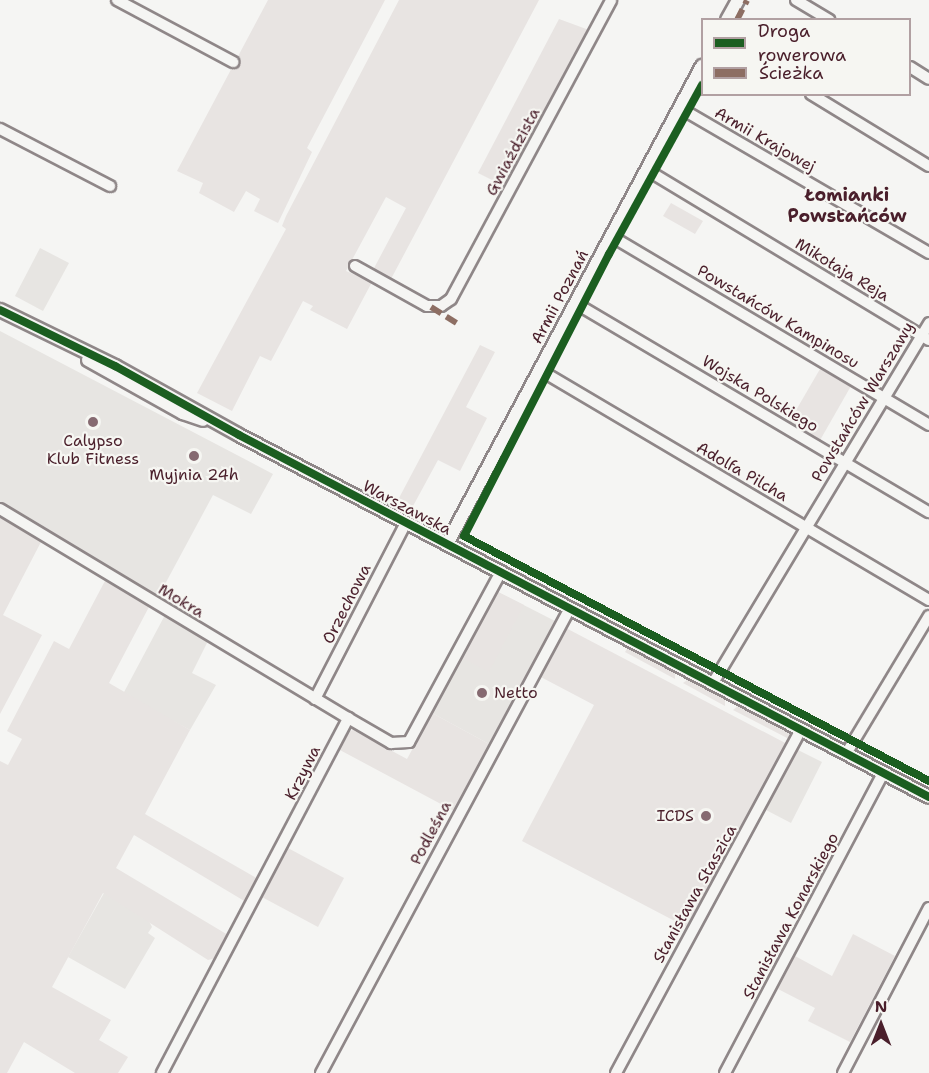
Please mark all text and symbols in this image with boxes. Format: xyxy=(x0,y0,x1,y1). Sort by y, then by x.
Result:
legend xyxy=(701,18,911,96)
text: Droga rowerowa xyxy=(758,19,846,67)
text: Ścieżka xyxy=(759,61,823,85)
street label: Armii Krajowej xyxy=(711,103,819,177)
street label: Gwiaździsta xyxy=(482,105,544,199)
district label: Łomianki Powstańców xyxy=(788,185,906,228)
street label: Mikołaja Reja xyxy=(791,234,893,306)
street label: Armii Poznań xyxy=(527,247,593,347)
street label: Powstańców Kampinosu xyxy=(694,261,862,373)
street label: Powstańców Warszawy xyxy=(808,319,918,485)
street label: Wojska Polskiego xyxy=(698,352,822,436)
marker: Calypso Klub Fitness xyxy=(86,415,100,429)
place label: Calypso Klub Fitness xyxy=(47,431,139,469)
street label: Adolfa Pilcha xyxy=(693,438,791,506)
marker: Myjnia 24h xyxy=(187,449,201,463)
place label: Myjnia 24h xyxy=(149,465,239,485)
street label: Warszawska xyxy=(359,477,455,539)
street label: Orzechowa xyxy=(319,561,375,647)
street label: Mokra xyxy=(155,580,207,622)
place label: Netto xyxy=(494,683,538,703)
marker: Netto xyxy=(475,686,489,700)
street label: Krzywa xyxy=(281,743,325,803)
street label: Podleśna xyxy=(406,798,456,868)
place label: ICDS xyxy=(656,806,694,826)
marker: ICDS xyxy=(699,809,713,823)
street label: Stanisława Staszica xyxy=(649,822,741,966)
street label: Stanisława Konarskiego xyxy=(739,830,843,1002)
north arrow xyxy=(851,995,911,1055)
text: N xyxy=(875,996,887,1017)

